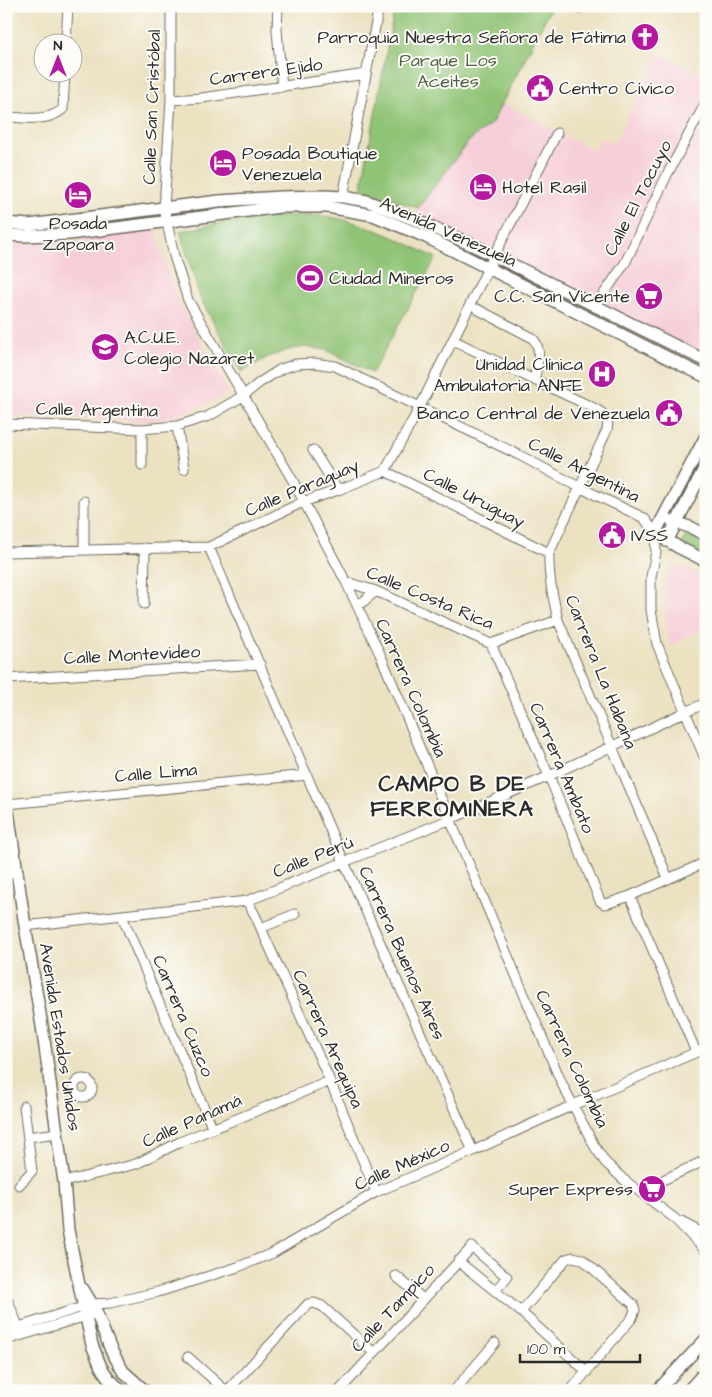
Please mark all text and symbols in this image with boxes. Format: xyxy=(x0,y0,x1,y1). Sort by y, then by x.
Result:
church icon: Parroquia Nuestra Señora de Fátima xyxy=(630,22,660,52)
place label: Parroquia Nuestra Señora de Fátima xyxy=(317,25,626,50)
street label: Calle San Cristóbal xyxy=(137,29,167,185)
north arrow xyxy=(32,32,82,82)
text: N xyxy=(54,36,63,56)
park label: Parque Los Aceites xyxy=(399,48,497,94)
street label: Carrera Ejido xyxy=(208,52,324,92)
public building icon: Centro Cívico xyxy=(525,73,555,103)
place label: Centro Cívico xyxy=(559,76,674,101)
street label: Calle El Tocuyo xyxy=(598,136,679,261)
place label: Posada Boutique Venezuela xyxy=(242,141,378,187)
hotel icon: Posada Boutique Venezuela xyxy=(208,148,238,178)
hotel icon: Hotel Rasil xyxy=(468,172,498,202)
place label: Hotel Rasil xyxy=(502,175,587,200)
hotel icon: Posada Zapoara xyxy=(63,180,93,210)
street label: Avenida Venezuela xyxy=(376,191,520,273)
place label: Posada Zapoara xyxy=(42,211,114,257)
sports icon: Ciudad Mineros xyxy=(295,263,325,293)
place label: Ciudad Mineros xyxy=(329,266,454,291)
supermarket icon: C.C. San Vicente xyxy=(634,281,664,311)
place label: C.C. San Vicente xyxy=(494,284,630,309)
place label: A.C.U.E. Colegio Nazaret xyxy=(124,325,255,372)
school or university icon: A.C.U.E. Colegio Nazaret xyxy=(90,332,120,362)
place label: Unidad Clínica Ambulatoria ANFE xyxy=(434,352,583,398)
hospital icon: Unidad Clínica Ambulatoria ANFE xyxy=(587,359,617,389)
street label: Calle Argentina xyxy=(36,396,158,425)
public building icon: Banco Central de Venezuela xyxy=(654,398,684,428)
place label: Banco Central de Venezuela xyxy=(417,401,650,426)
street label: Calle Argentina xyxy=(523,431,644,510)
street label: Calle Paraguay xyxy=(241,453,363,524)
street label: Calle Uruguay xyxy=(418,462,529,535)
public building icon: IVSS xyxy=(597,520,627,550)
place label: IVSS xyxy=(631,523,668,548)
street label: Calle Costa Rica xyxy=(362,560,498,636)
street label: Carrera La Habana xyxy=(559,591,643,753)
street label: Carrera Colombia xyxy=(369,615,453,761)
street label: Calle Montevideo xyxy=(63,639,201,671)
street label: Carrera Ambato xyxy=(523,699,601,837)
street label: Calle Lima xyxy=(114,757,198,789)
district label: CAMPO B DE FERROMINERA xyxy=(370,769,534,825)
street label: Calle Perú xyxy=(269,830,357,884)
street label: Carrera Buenos Aires xyxy=(352,862,452,1044)
street label: Avenida Estados Unidos xyxy=(33,941,87,1133)
street label: Carrera Cuzco xyxy=(146,951,220,1081)
street label: Carrera Arequipa xyxy=(286,966,370,1112)
street label: Carrera Colombia xyxy=(529,986,615,1132)
street label: Calle Panamá xyxy=(138,1088,246,1154)
street label: Calle México xyxy=(350,1133,454,1197)
supermarket icon: Super Express xyxy=(637,1174,667,1204)
place label: Super Express xyxy=(509,1177,633,1202)
street label: Calle Tampico xyxy=(345,1258,441,1358)
scale bar xyxy=(520,1332,640,1364)
text: 100 m xyxy=(527,1339,566,1360)

